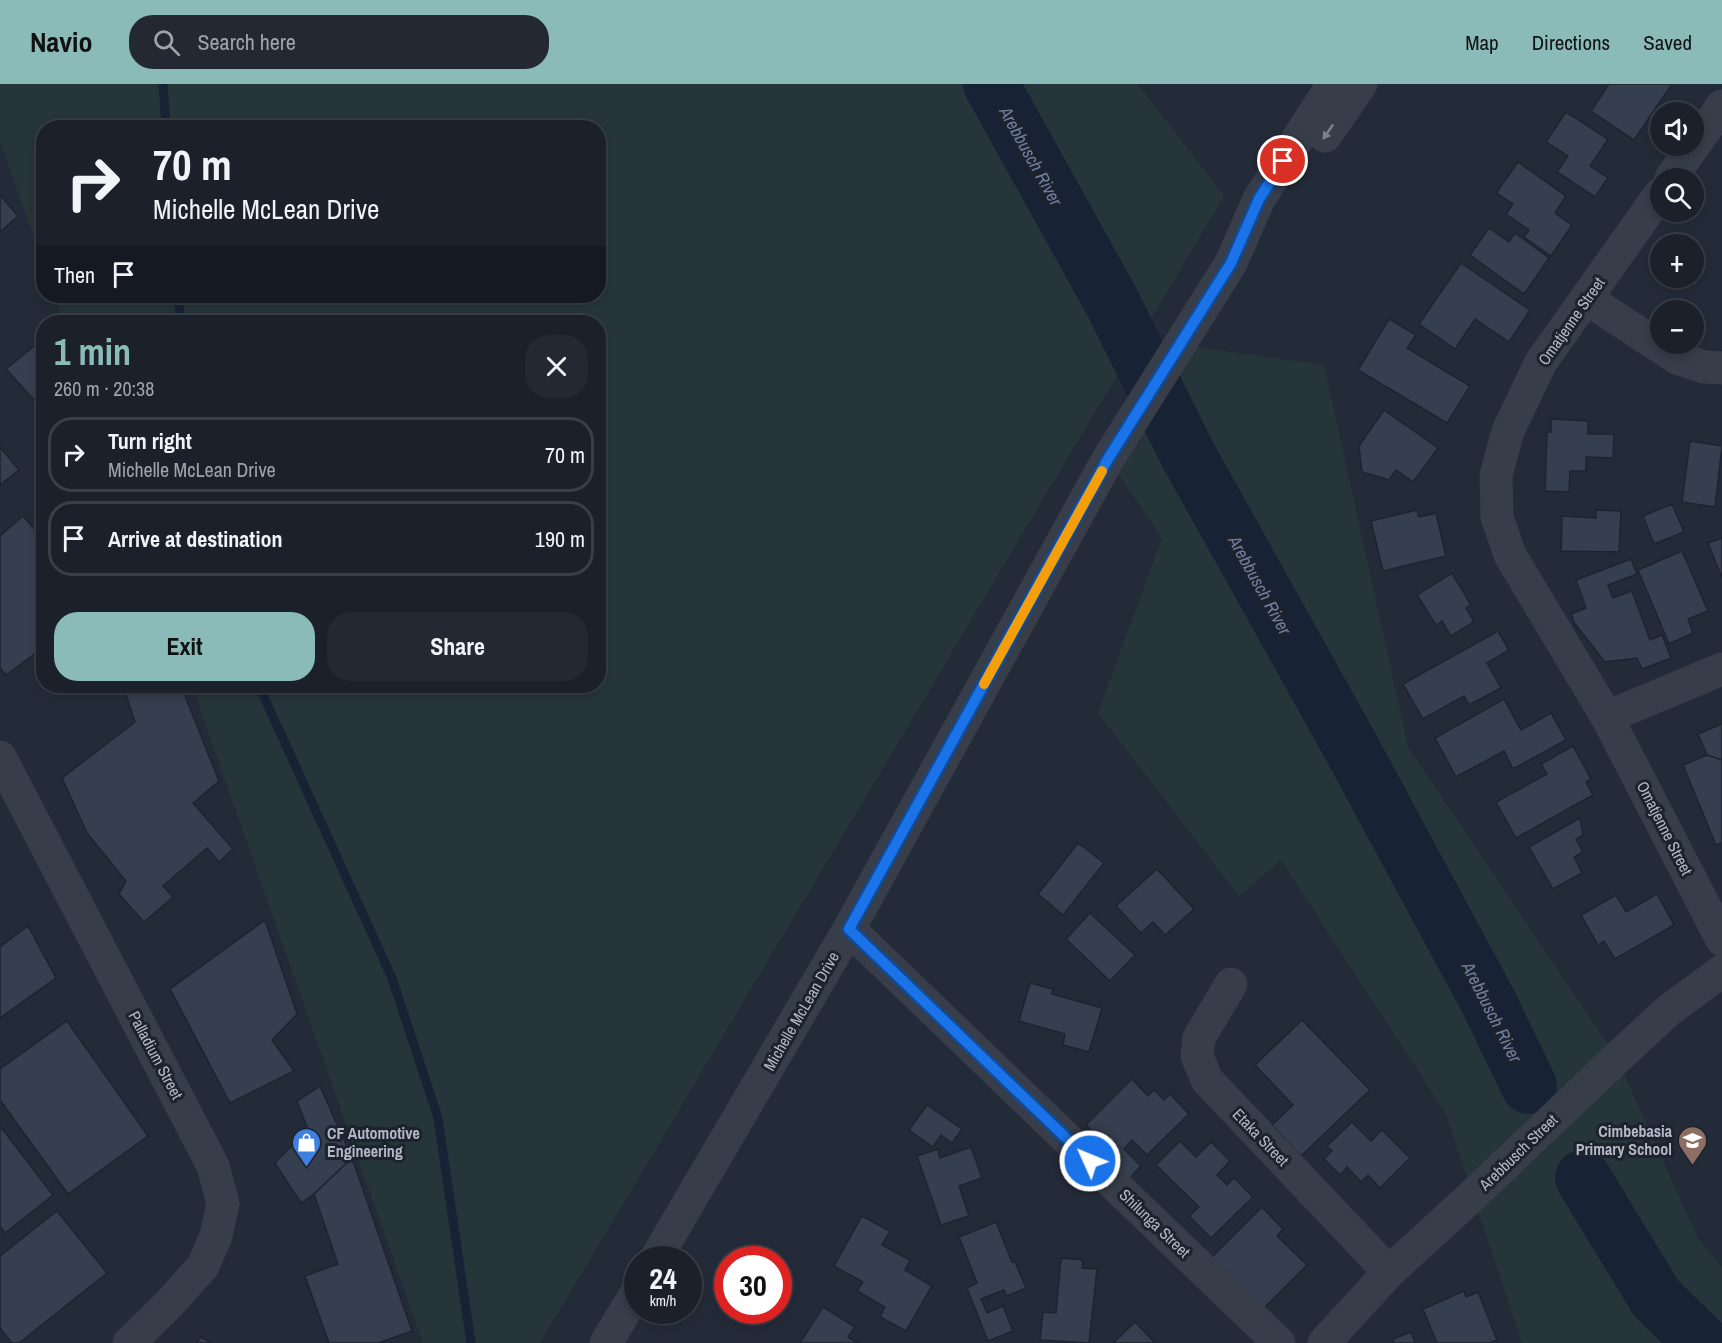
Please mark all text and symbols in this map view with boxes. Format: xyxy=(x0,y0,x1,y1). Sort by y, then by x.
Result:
search box xyxy=(129,15,549,69)
text: Navio xyxy=(30,23,93,61)
icon: search xyxy=(150,26,183,59)
text: Search here xyxy=(198,27,296,57)
text: Map xyxy=(1465,28,1499,57)
text: Directions xyxy=(1532,28,1610,57)
text: Saved xyxy=(1643,28,1692,57)
water label: Arebbusch River xyxy=(993,101,1069,211)
map controls xyxy=(1650,102,1704,354)
button: sound xyxy=(1650,102,1704,156)
one-way arrow xyxy=(1322,124,1334,140)
pin xyxy=(1257,135,1308,186)
text: 70 m xyxy=(153,137,232,193)
icon: right xyxy=(54,144,132,222)
icon: arrive xyxy=(1266,144,1299,177)
button: search xyxy=(1650,168,1704,222)
text: Michelle McLean Drive xyxy=(153,191,379,227)
button: + xyxy=(1650,234,1704,288)
icon: arrive xyxy=(107,258,140,291)
text: Then xyxy=(54,260,95,290)
street label: Omatjenne Street xyxy=(1532,272,1610,369)
button: − xyxy=(1650,300,1704,354)
text: 1 min xyxy=(54,328,131,376)
button: close xyxy=(525,335,588,398)
text: 260 m · 20:38 xyxy=(54,375,154,402)
text: Turn right xyxy=(108,426,192,456)
icon: right xyxy=(57,438,90,471)
text: 70 m xyxy=(545,440,585,470)
text: Michelle McLean Drive xyxy=(108,456,276,483)
icon: arrive xyxy=(57,522,90,555)
text: Arrive at destination xyxy=(108,524,282,554)
text: 190 m xyxy=(535,524,585,554)
water label: Arebbusch River xyxy=(1222,530,1298,640)
button: Exit xyxy=(54,612,315,681)
button: Share xyxy=(327,612,588,681)
street label: Omatjenne Street xyxy=(1632,777,1698,879)
street label: Michelle McLean Drive xyxy=(758,947,844,1075)
water label: Arebbusch River xyxy=(1455,956,1529,1068)
street label: Palladium Street xyxy=(124,1007,189,1103)
street label: Etaka Street xyxy=(1228,1103,1294,1171)
street label: Arebbusch Street xyxy=(1473,1109,1562,1196)
place label: Cimbebasia Primary School xyxy=(1576,1120,1673,1160)
place label: CF Automotive Engineering xyxy=(327,1122,420,1162)
school or university icon: Cimbebasia Primary School xyxy=(1677,1124,1709,1166)
shop icon: CF Automotive Engineering xyxy=(290,1126,322,1168)
position arrow xyxy=(1058,1129,1122,1193)
street label: Shilunga Street xyxy=(1115,1184,1195,1263)
speed limit sign: 30 xyxy=(714,1246,792,1324)
text: 24 xyxy=(649,1258,677,1298)
text: km/h xyxy=(650,1290,676,1311)

